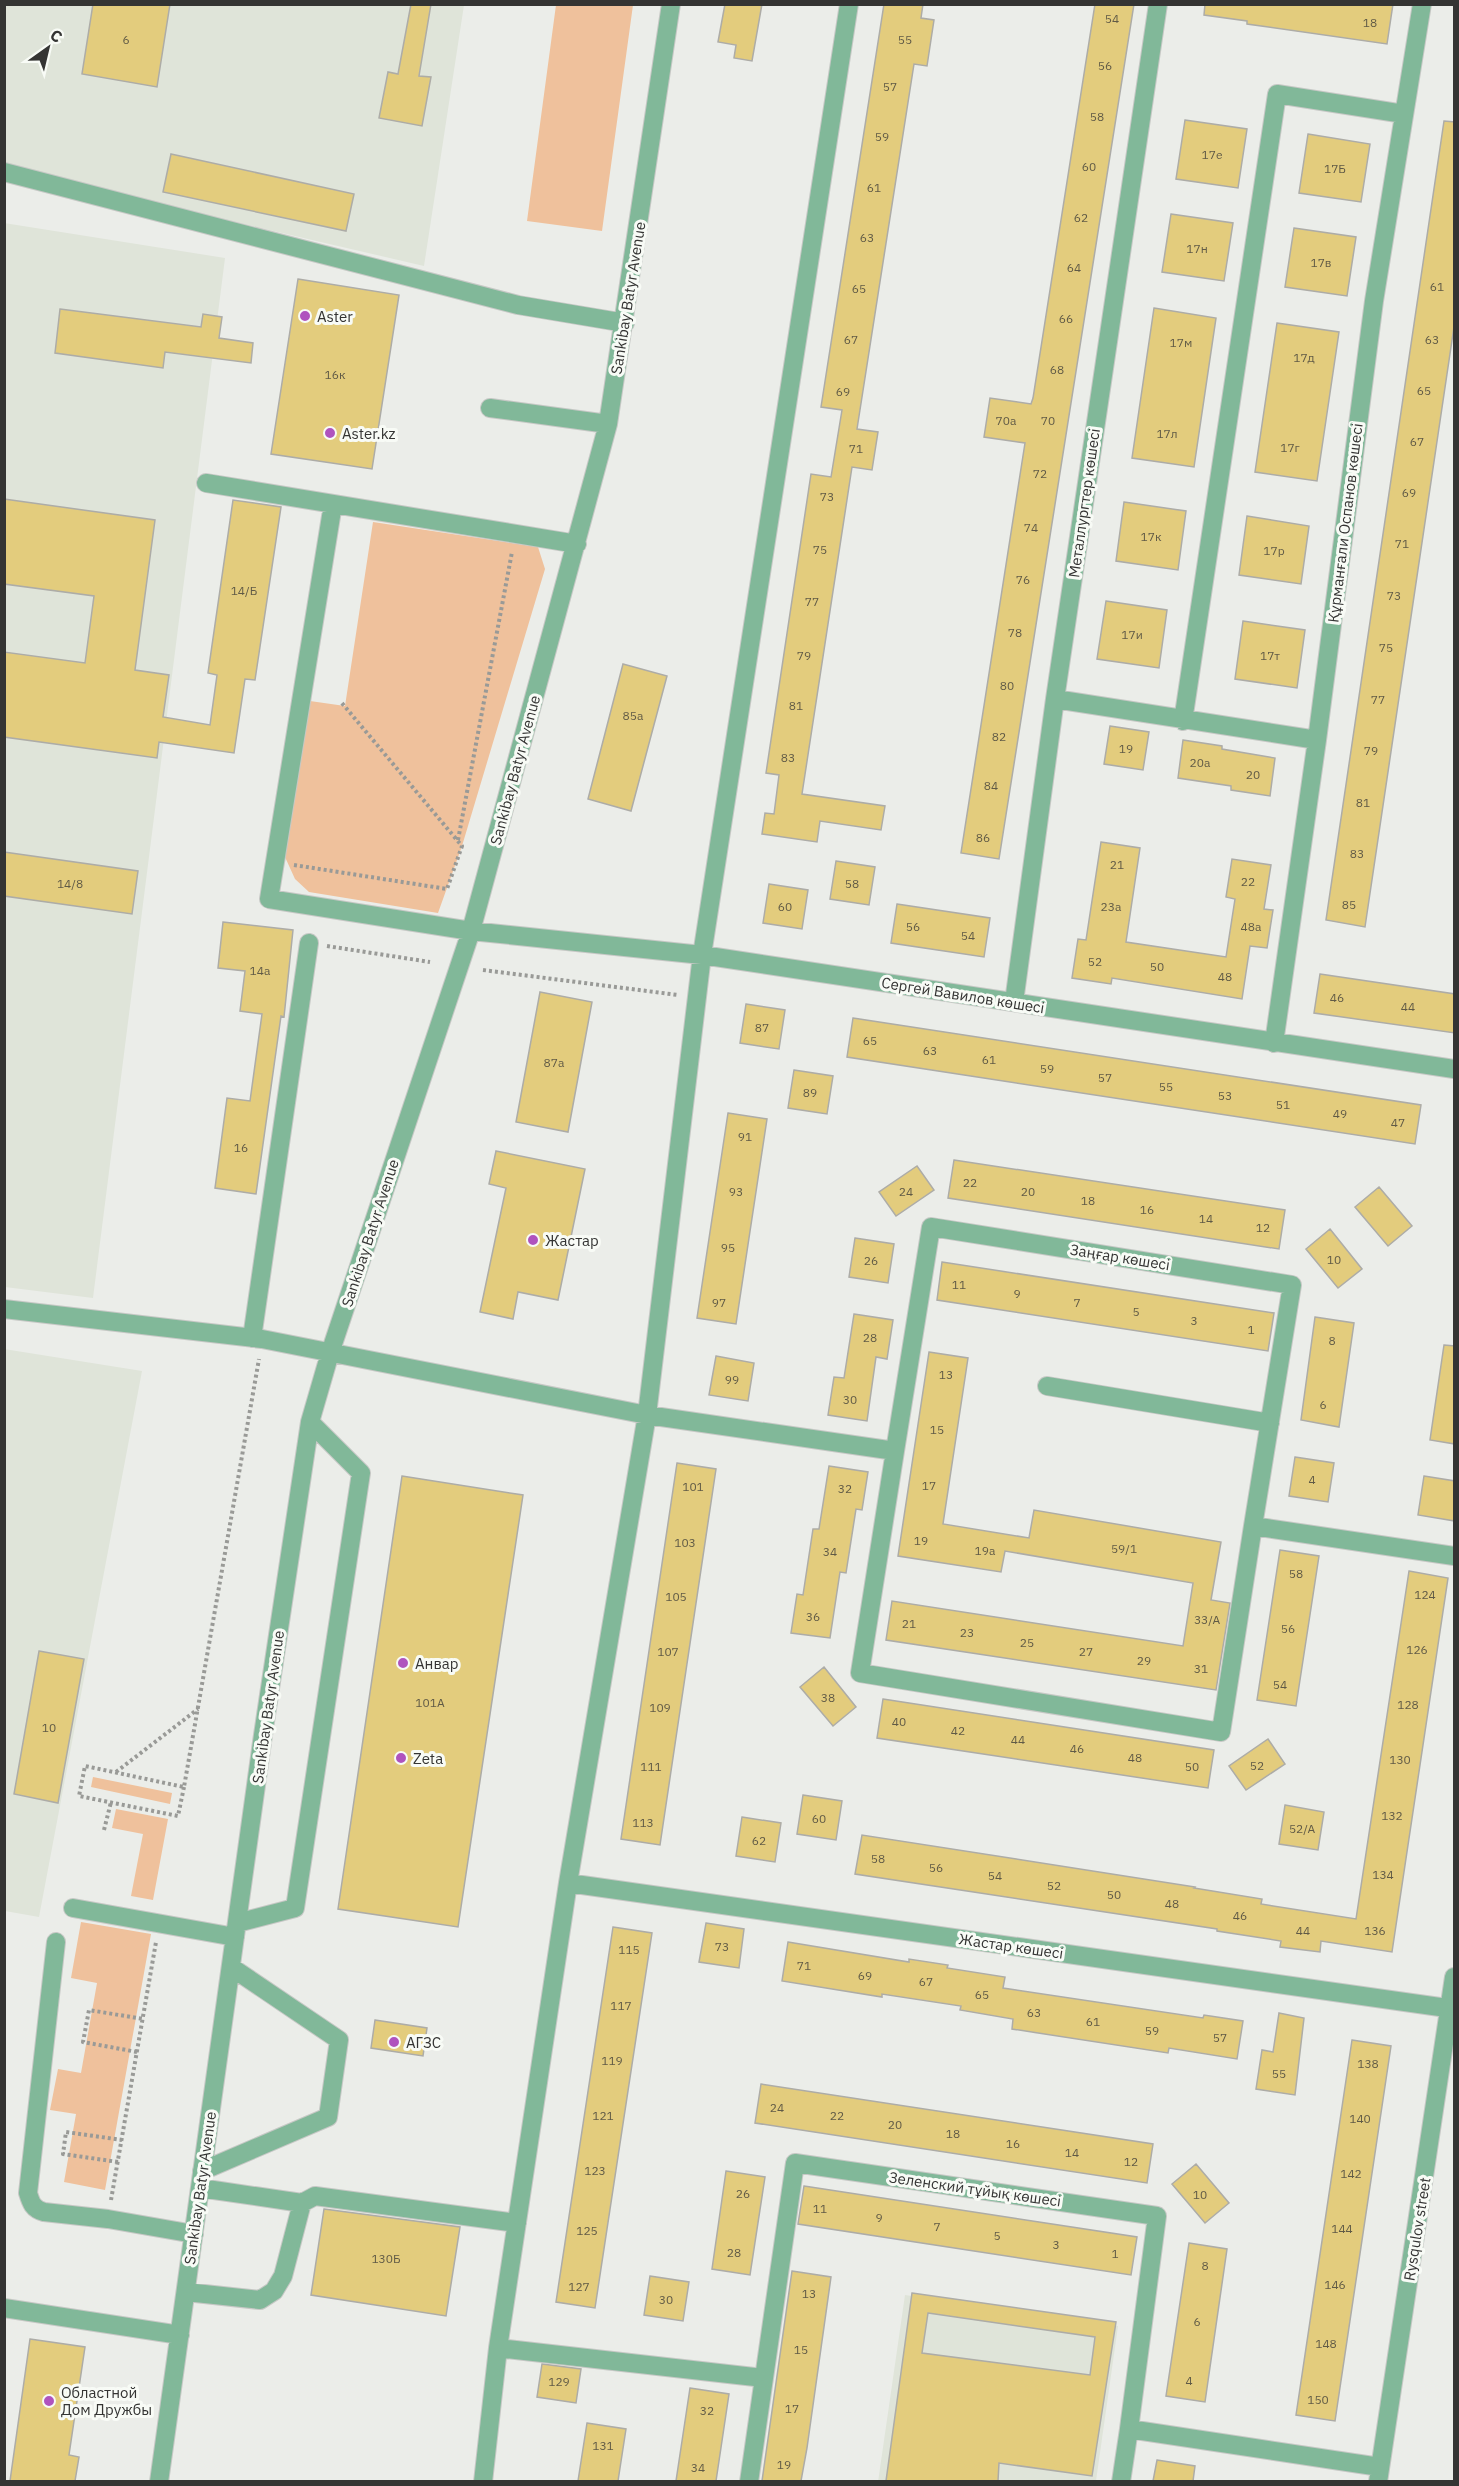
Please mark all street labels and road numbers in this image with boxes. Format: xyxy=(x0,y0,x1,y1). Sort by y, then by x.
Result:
street label: Sankibay Batyr Avenue xyxy=(607,220,649,376)
street label: Құрманғали Оспанов көшесі xyxy=(1323,422,1367,624)
street label: Металлургтер көшесі xyxy=(1064,427,1104,579)
street label: Sankibay Batyr Avenue xyxy=(486,693,544,847)
street label: Сергей Вавилов көшесі xyxy=(880,973,1046,1017)
street label: Sankibay Batyr Avenue xyxy=(337,1157,403,1309)
street label: Заңғар көшесі xyxy=(1069,1240,1171,1274)
street label: Sankibay Batyr Avenue xyxy=(248,1629,288,1785)
street label: Жастар көшесі xyxy=(958,1929,1064,1963)
street label: Sankibay Batyr Avenue xyxy=(180,2110,220,2266)
street label: Зеленский тұйық көшесі xyxy=(888,2168,1062,2210)
street label: Rysqulov street xyxy=(1399,2176,1435,2282)

